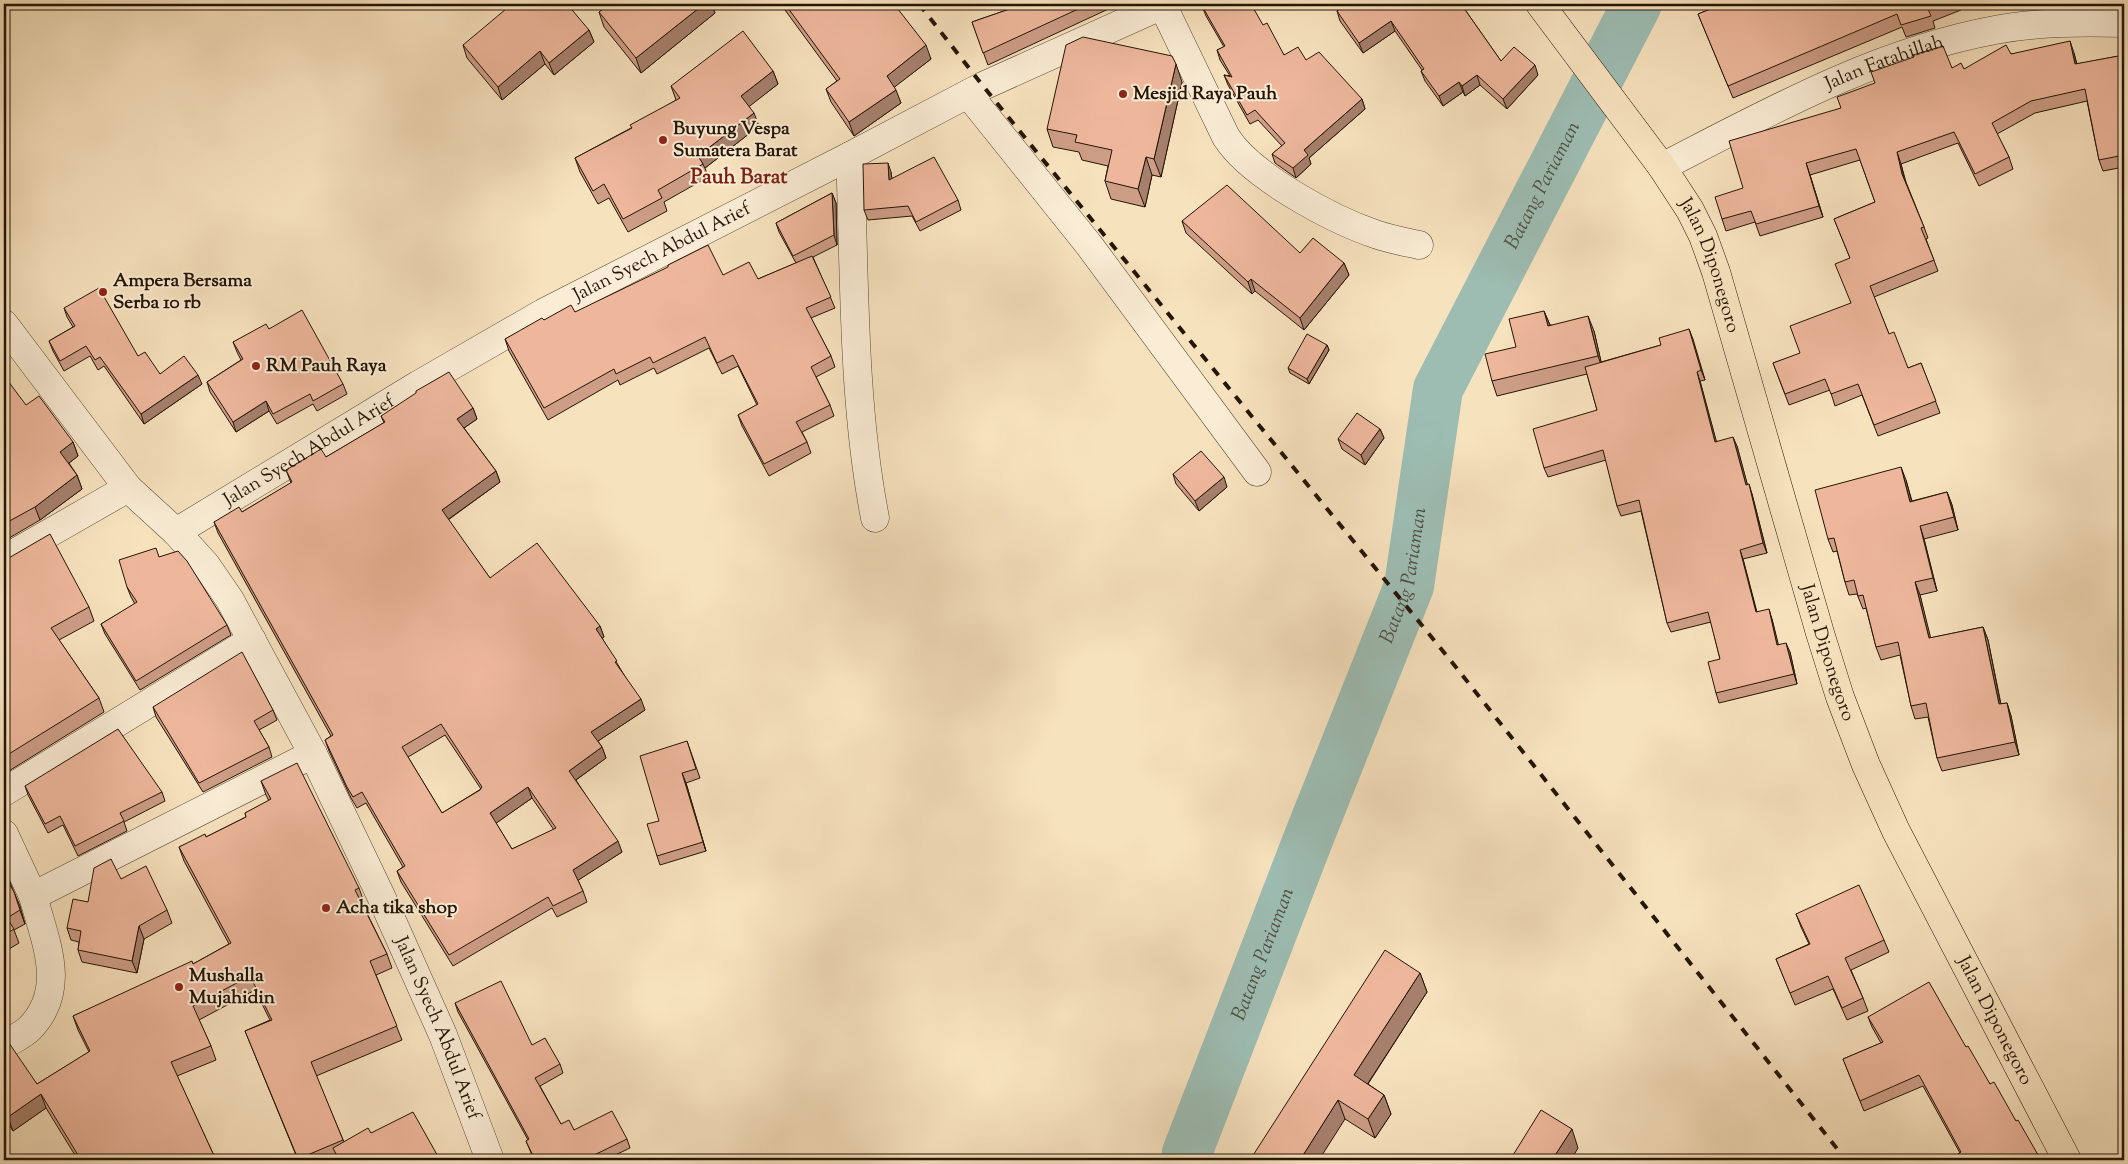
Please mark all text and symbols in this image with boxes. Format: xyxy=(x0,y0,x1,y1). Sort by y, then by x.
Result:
street label: Jalan Fatahillah xyxy=(1820,29,1947,98)
place label: Mesjid Raya Pauh xyxy=(1133,81,1278,108)
marker: Mesjid Raya Pauh xyxy=(1117,88,1129,100)
place label: Buyung Vespa Sumatera Barat xyxy=(673,116,798,165)
water label: Batang Pariaman xyxy=(1498,116,1588,255)
marker: Buyung Vespa Sumatera Barat xyxy=(657,134,669,146)
district label: Pauh Barat xyxy=(691,163,788,193)
street label: Jalan Diponegoro xyxy=(1672,192,1746,336)
street label: Jalan Syech Abdul Arief xyxy=(568,195,757,309)
place label: Ampera Bersama Serba 10 rb xyxy=(113,268,252,317)
marker: Ampera Bersama Serba 10 rb xyxy=(97,286,109,298)
place label: RM Pauh Raya xyxy=(266,353,387,380)
marker: RM Pauh Raya xyxy=(250,360,262,372)
street label: Jalan Syech Abdul Arief xyxy=(218,388,401,514)
water label: Batang Pariaman xyxy=(1373,505,1435,648)
street label: Jalan Diponegoro xyxy=(1793,580,1862,725)
water label: Batang Pariaman xyxy=(1225,883,1303,1025)
place label: Acha tika shop xyxy=(336,895,458,922)
marker: Acha tika shop xyxy=(320,902,332,914)
street label: Jalan Syech Abdul Arief xyxy=(387,931,488,1125)
street label: Jalan Diponegoro xyxy=(1949,950,2039,1090)
place label: Mushalla Mujahidin xyxy=(189,963,276,1012)
marker: Mushalla Mujahidin xyxy=(173,981,185,993)

